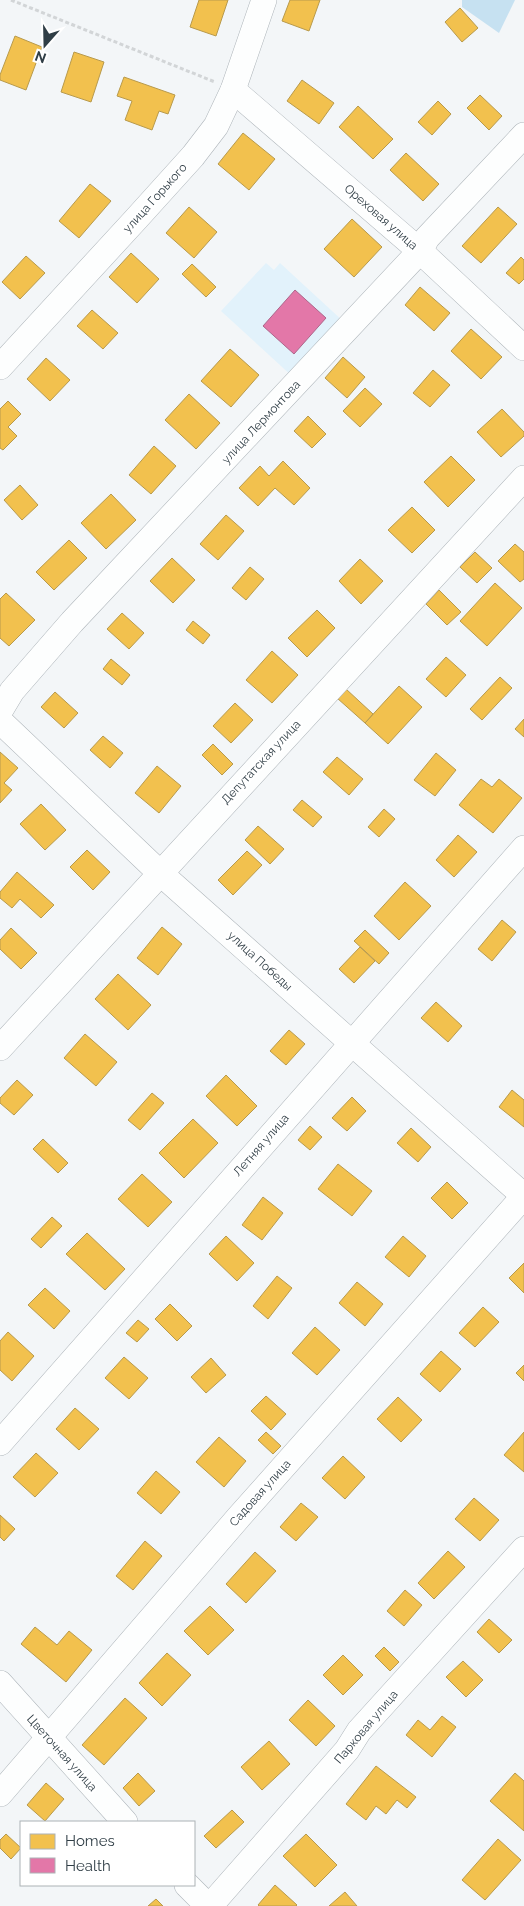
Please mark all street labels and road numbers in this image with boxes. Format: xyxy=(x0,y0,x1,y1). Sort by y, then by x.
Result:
street label: улица Горького xyxy=(120,160,190,236)
street label: Ореховая улица xyxy=(342,181,420,253)
street label: улица Лермонтова xyxy=(219,378,303,466)
street label: Депутатская улица xyxy=(219,717,303,807)
street label: улица Победы xyxy=(225,928,295,994)
street label: Летняя улица xyxy=(230,1111,292,1179)
street label: Садовая улица xyxy=(226,1457,294,1529)
street label: Парковая улица xyxy=(331,1687,401,1767)
street label: Цветочная улица xyxy=(24,1712,100,1794)

